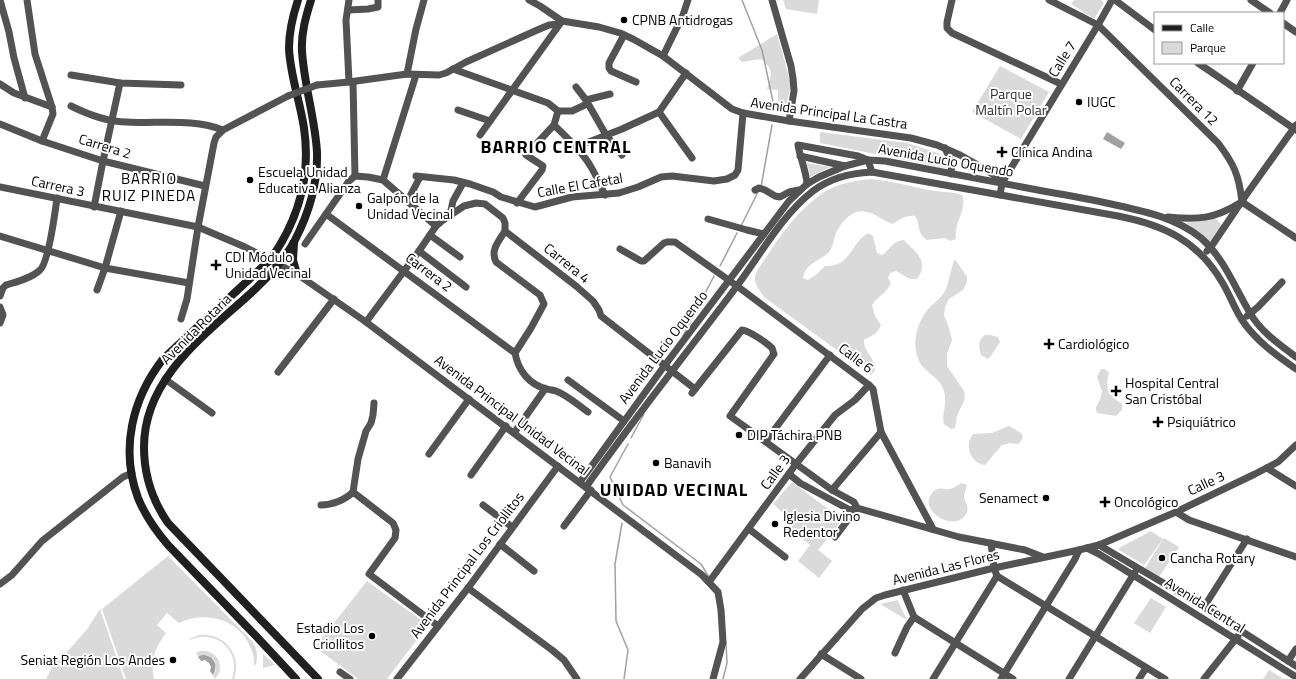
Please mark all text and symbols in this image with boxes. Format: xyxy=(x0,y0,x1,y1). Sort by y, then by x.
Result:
place label: CPNB Antidrogas xyxy=(632,9,733,30)
legend xyxy=(1154,12,1284,64)
marker: CPNB Antidrogas xyxy=(619,15,629,25)
text: Calle xyxy=(1190,18,1214,37)
street label: Calle 7 xyxy=(1042,37,1081,81)
text: Parque xyxy=(1190,38,1226,57)
street label: Carrera 12 xyxy=(1165,71,1224,130)
park label: Parque Maltín Polar xyxy=(975,83,1047,120)
street label: Avenida Principal La Castra xyxy=(749,91,909,134)
place label: IUGC xyxy=(1087,91,1116,112)
marker: IUGC xyxy=(1074,97,1084,107)
street label: Carrera 2 xyxy=(76,128,134,163)
district label: BARRIO CENTRAL xyxy=(481,133,631,160)
street label: Avenida Lucio Oquendo xyxy=(877,137,1015,182)
place label: Clínica Andina xyxy=(1011,141,1093,162)
marker: Clínica Andina xyxy=(996,146,1008,158)
place label: Escuela Unidad Educativa Alianza xyxy=(258,161,361,198)
district label: BARRIO RUIZ PINEDA xyxy=(102,167,196,207)
street label: Calle El Cafetal xyxy=(535,167,624,202)
street label: Carrera 3 xyxy=(29,170,87,201)
marker: Escuela Unidad Educativa Alianza xyxy=(245,175,255,185)
place label: Galpón de la Unidad Vecinal xyxy=(367,187,453,224)
marker: Galpón de la Unidad Vecinal xyxy=(354,201,364,211)
street label: Carrera 4 xyxy=(540,237,595,288)
place label: CDI Módulo Unidad Vecinal xyxy=(225,246,311,283)
street label: Carrera 2 xyxy=(401,247,457,296)
marker: CDI Módulo Unidad Vecinal xyxy=(210,259,222,271)
street label: Avenida Lucio Oquendo xyxy=(613,286,712,408)
street label: Avenida Rotaria xyxy=(156,289,236,369)
place label: Cardiológico xyxy=(1058,333,1129,354)
street label: Calle 6 xyxy=(834,337,878,378)
marker: Cardiológico xyxy=(1043,338,1055,350)
street label: Avenida Principal Unidad Vecinal xyxy=(430,349,594,480)
place label: Hospital Central San Cristóbal xyxy=(1125,372,1219,409)
marker: Hospital Central San Cristóbal xyxy=(1110,385,1122,397)
place label: Psiquiátrico xyxy=(1167,411,1236,432)
marker: Psiquiátrico xyxy=(1152,416,1164,428)
place label: DIP Táchira PNB xyxy=(747,424,842,445)
marker: DIP Táchira PNB xyxy=(734,430,744,440)
street label: Calle 3 xyxy=(755,450,795,494)
place label: Banavih xyxy=(664,452,711,473)
marker: Banavih xyxy=(651,458,661,468)
street label: Calle 3 xyxy=(1184,465,1228,500)
district label: UNIDAD VECINAL xyxy=(600,476,748,503)
street label: Avenida Principal Los Criollitos xyxy=(405,487,529,642)
place label: Senamect xyxy=(979,487,1038,508)
place label: Oncológico xyxy=(1114,491,1178,512)
marker: Senamect xyxy=(1041,493,1051,503)
marker: Oncológico xyxy=(1099,496,1111,508)
place label: Iglesia Divino Redentor xyxy=(783,505,860,542)
marker: Iglesia Divino Redentor xyxy=(770,519,780,529)
street label: Avenida Las Flores xyxy=(890,543,1002,590)
place label: Cancha Rotary xyxy=(1170,547,1255,568)
marker: Cancha Rotary xyxy=(1157,553,1167,563)
street label: Avenida Central xyxy=(1161,571,1250,638)
place label: Estadio Los Criollitos xyxy=(296,617,364,654)
marker: Estadio Los Criollitos xyxy=(367,631,377,641)
place label: Seniat Región Los Andes xyxy=(20,649,165,670)
marker: Seniat Región Los Andes xyxy=(168,655,178,665)

